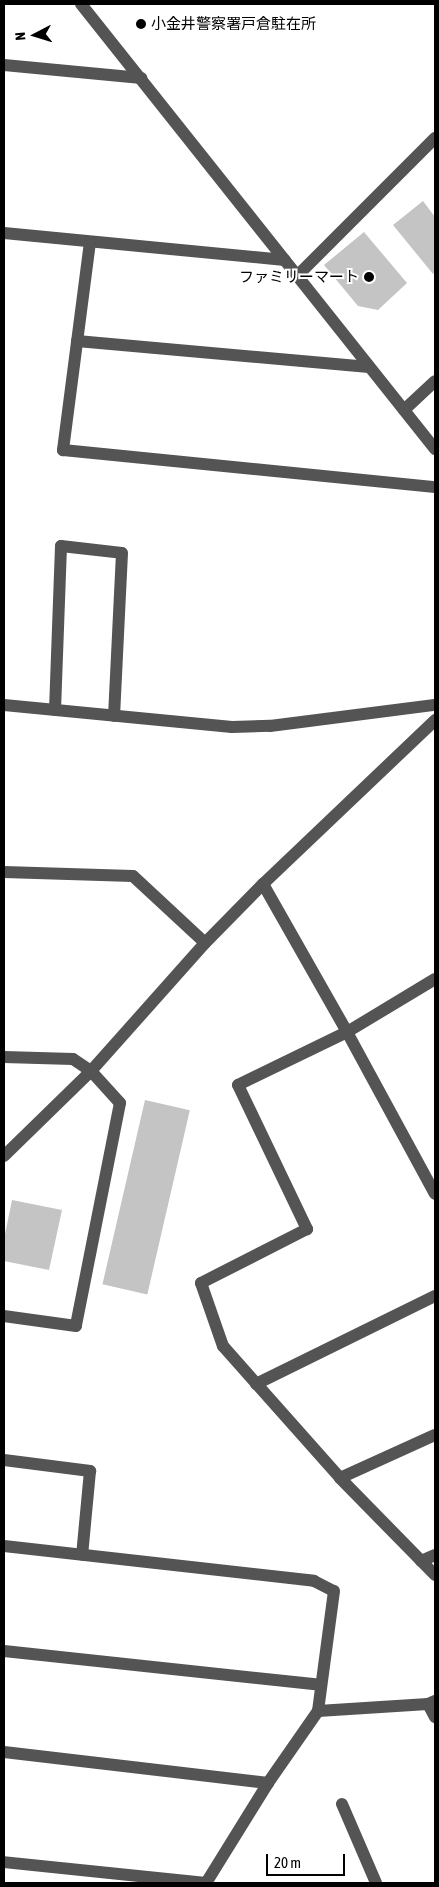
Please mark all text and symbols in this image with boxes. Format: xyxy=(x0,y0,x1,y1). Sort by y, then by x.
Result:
north arrow xyxy=(10,10,60,60)
place label: 小金井警察署戸倉駐在所 xyxy=(151,15,316,33)
marker: 小金井警察署戸倉駐在所 xyxy=(135,18,147,30)
text: N xyxy=(12,32,28,41)
place label: ファミリーマート xyxy=(239,268,359,286)
marker: ファミリーマート xyxy=(363,271,375,283)
scale bar xyxy=(269,1844,348,1876)
text: 20 m xyxy=(274,1854,301,1871)

